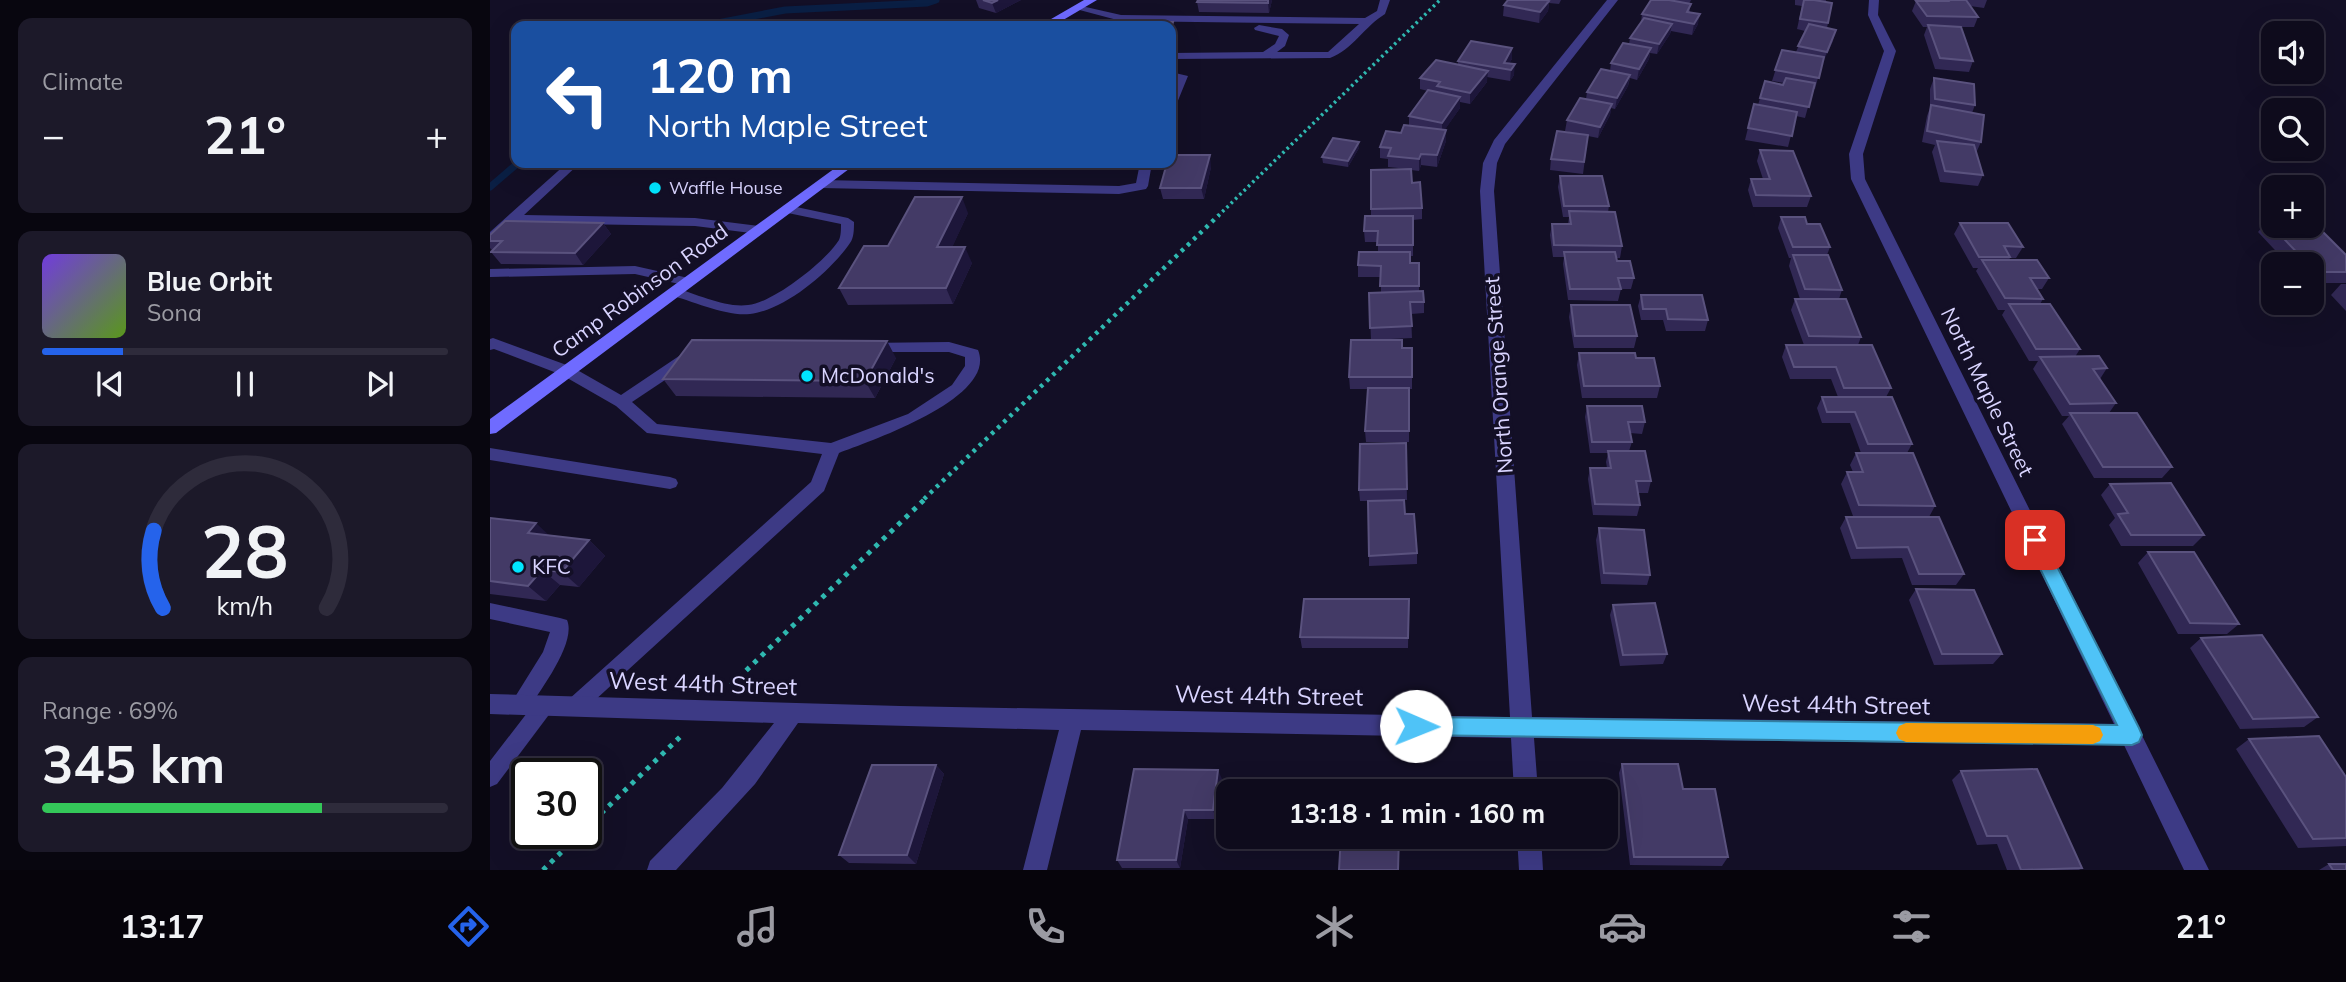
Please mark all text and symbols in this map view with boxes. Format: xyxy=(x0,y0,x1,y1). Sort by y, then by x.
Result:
map controls xyxy=(2261,21,2324,315)
button: sound xyxy=(2261,21,2324,84)
text: 120 m xyxy=(647,44,793,105)
icon: left xyxy=(532,49,623,140)
text: Climate xyxy=(42,67,123,96)
button: search xyxy=(2261,98,2324,161)
text: 21° xyxy=(204,102,286,167)
text: North Maple Street xyxy=(647,105,928,145)
text: − xyxy=(42,111,65,159)
text: + xyxy=(425,111,448,159)
button: + xyxy=(2261,175,2324,238)
place label: Waffle House xyxy=(669,176,783,199)
marker: Waffle House xyxy=(647,180,663,196)
street label: Camp Robinson Road xyxy=(546,218,732,363)
button: − xyxy=(2261,252,2324,315)
text: Blue Orbit xyxy=(147,265,272,298)
street label: North Orange Street xyxy=(1478,276,1518,474)
text: Sona xyxy=(147,298,202,327)
street label: North Maple Street xyxy=(1936,303,2040,480)
place label: McDonald's xyxy=(821,362,935,388)
icon: previous xyxy=(91,365,129,403)
icon: pause xyxy=(226,365,264,403)
icon: next xyxy=(361,365,399,403)
marker: McDonald's xyxy=(799,368,815,384)
text: 28 xyxy=(201,505,289,596)
pin xyxy=(2005,510,2065,570)
icon: arrive xyxy=(2016,521,2054,559)
place label: KFC xyxy=(532,553,571,579)
marker: KFC xyxy=(510,559,526,575)
text: km/h xyxy=(217,589,273,620)
street label: West 44th Street xyxy=(608,665,798,701)
street label: West 44th Street xyxy=(1174,678,1364,712)
street label: West 44th Street xyxy=(1741,687,1931,721)
position arrow xyxy=(1379,689,1453,763)
text: Range · 69% xyxy=(42,696,178,725)
text: 345 km xyxy=(42,731,225,796)
speed limit sign: 30 xyxy=(511,758,602,849)
text: 13:18 · 1 min · 160 m xyxy=(1289,797,1545,830)
icon: directions xyxy=(444,902,493,951)
icon: music xyxy=(733,902,782,951)
icon: phone xyxy=(1021,902,1070,951)
icon: climate xyxy=(1310,902,1359,951)
icon: car xyxy=(1598,902,1647,951)
icon: filters xyxy=(1887,902,1936,951)
text: 13:17 xyxy=(120,906,205,946)
text: 21° xyxy=(2176,906,2226,946)

